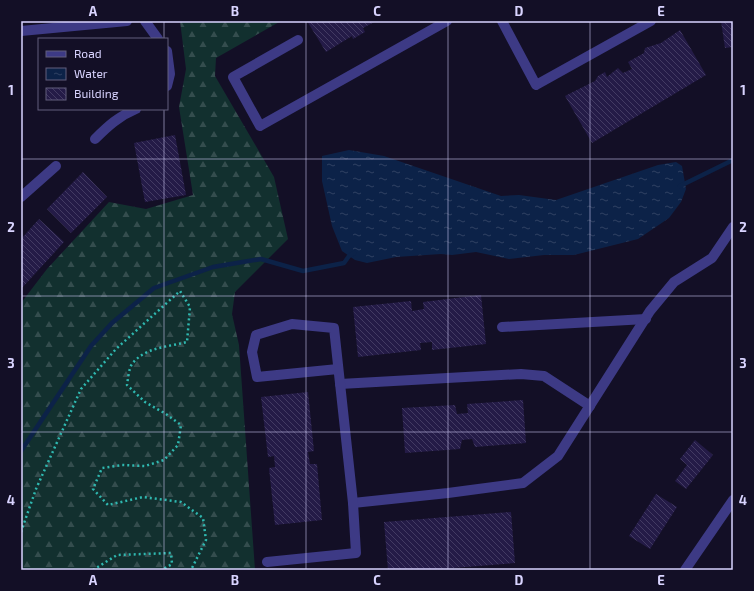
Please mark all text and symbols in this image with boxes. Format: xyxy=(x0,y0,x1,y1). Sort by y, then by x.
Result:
text: A xyxy=(89,3,98,19)
text: B xyxy=(231,3,239,19)
text: C xyxy=(373,3,381,19)
text: D xyxy=(515,3,524,19)
text: E xyxy=(657,3,665,19)
legend xyxy=(38,38,168,110)
text: Road xyxy=(74,46,102,60)
text: Water xyxy=(74,66,108,80)
text: 1 xyxy=(8,82,14,98)
text: 1 xyxy=(740,82,746,98)
text: Building xyxy=(74,86,119,100)
text: 2 xyxy=(7,219,15,235)
text: 2 xyxy=(739,219,747,235)
text: 3 xyxy=(7,355,15,371)
text: 3 xyxy=(739,355,747,371)
text: 4 xyxy=(7,492,15,508)
text: 4 xyxy=(739,492,747,508)
text: A xyxy=(89,572,98,588)
text: B xyxy=(231,572,239,588)
text: C xyxy=(373,572,381,588)
text: D xyxy=(515,572,524,588)
text: E xyxy=(657,572,665,588)

